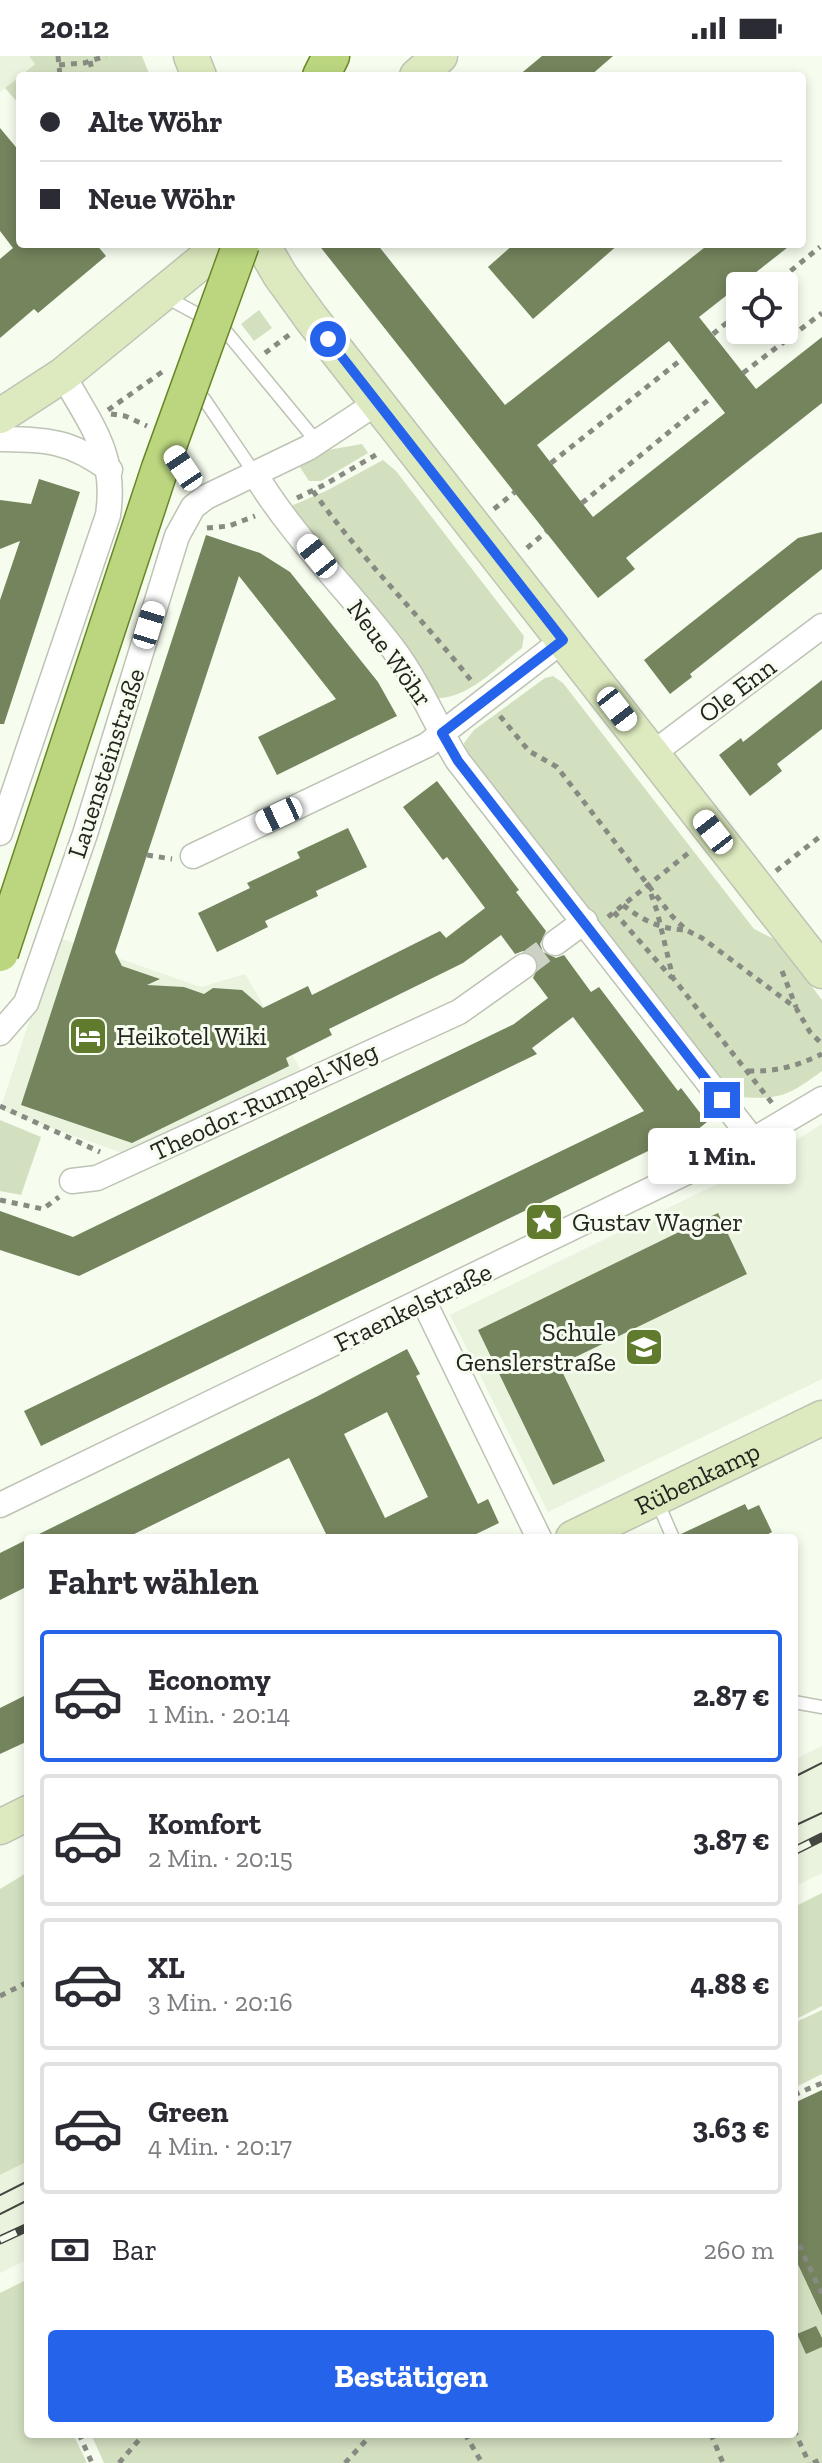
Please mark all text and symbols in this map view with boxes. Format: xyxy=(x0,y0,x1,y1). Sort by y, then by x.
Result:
text: 20:12 xyxy=(40,10,109,46)
text: Alte Wöhr xyxy=(88,104,222,140)
text: Neue Wöhr xyxy=(88,181,235,217)
map controls xyxy=(726,272,798,344)
button: locate xyxy=(726,272,798,344)
route start xyxy=(310,321,346,357)
car xyxy=(160,441,206,495)
car xyxy=(293,530,341,582)
street label: Neue Wöhr xyxy=(340,593,440,713)
car xyxy=(131,599,167,651)
street label: Ole Enn xyxy=(692,650,782,729)
street label: Lauensteinstraße xyxy=(60,664,152,862)
car xyxy=(593,683,641,735)
car xyxy=(252,794,306,836)
car xyxy=(689,806,737,858)
hotel icon: Heikotel Wiki xyxy=(67,1015,109,1057)
place label: Heikotel Wiki xyxy=(116,1020,267,1052)
street label: Theodor-Rumpel-Weg xyxy=(145,1034,383,1168)
route end xyxy=(704,1082,740,1118)
callout: 1 Min. xyxy=(648,1128,796,1184)
text: 1 Min. xyxy=(688,1140,756,1172)
place icon: Gustav Wagner xyxy=(523,1201,565,1243)
place label: Gustav Wagner xyxy=(572,1206,743,1238)
street label: Fraenkelstraße xyxy=(329,1255,497,1359)
place label: Schule Genslerstraße xyxy=(456,1316,616,1378)
school or university icon: Schule Genslerstraße xyxy=(623,1326,665,1368)
street label: Rübenkamp xyxy=(630,1434,765,1522)
text: Fahrt wählen xyxy=(48,1560,259,1603)
icon: car xyxy=(52,1660,124,1732)
text: Economy xyxy=(148,1662,271,1698)
text: 2.87 € xyxy=(693,1678,770,1714)
text: 1 Min. · 20:14 xyxy=(148,1698,290,1730)
icon: car xyxy=(52,1804,124,1876)
text: Komfort xyxy=(148,1806,261,1842)
text: 3.87 € xyxy=(693,1822,770,1858)
text: 2 Min. · 20:15 xyxy=(148,1842,293,1874)
icon: car xyxy=(52,1948,124,2020)
text: XL xyxy=(148,1950,185,1986)
text: 4.88 € xyxy=(690,1966,770,2002)
text: 3 Min. · 20:16 xyxy=(148,1986,293,2018)
icon: car xyxy=(52,2092,124,2164)
text: Green xyxy=(148,2094,228,2130)
text: 3.63 € xyxy=(692,2110,770,2146)
text: 4 Min. · 20:17 xyxy=(148,2130,292,2162)
icon: cash xyxy=(48,2228,92,2272)
text: Bar xyxy=(112,2232,157,2268)
text: 260 m xyxy=(703,2234,774,2266)
button: Bestätigen xyxy=(48,2330,774,2422)

